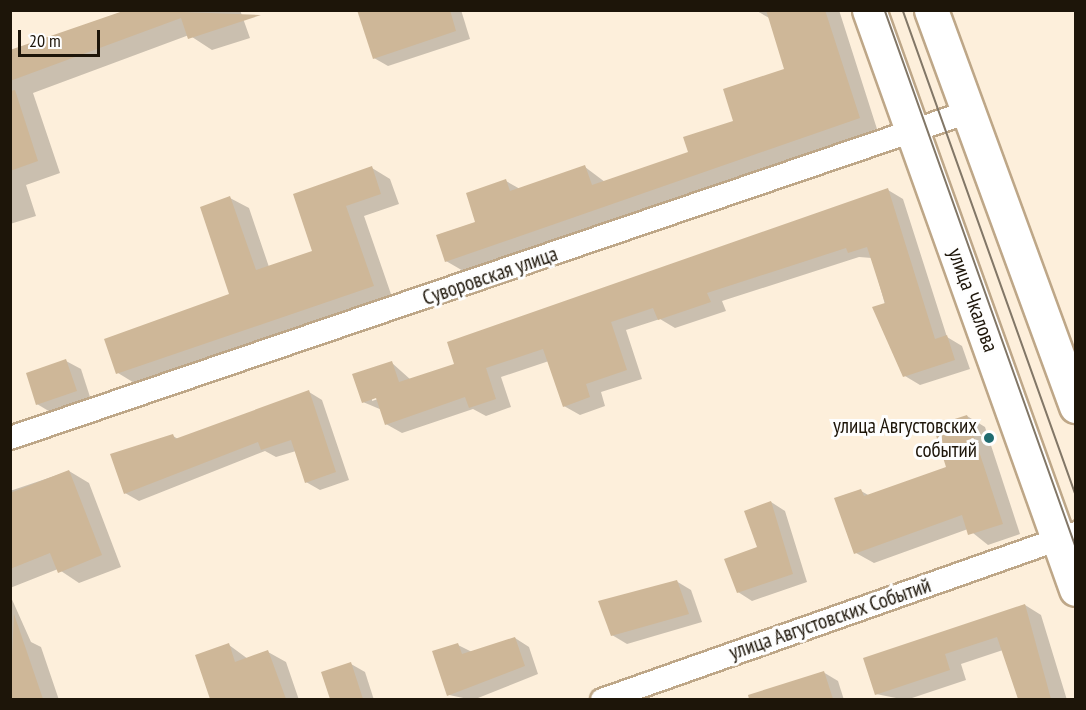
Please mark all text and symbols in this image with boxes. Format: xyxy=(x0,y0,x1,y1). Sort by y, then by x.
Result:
scale bar xyxy=(21,18,104,56)
text: 20 m xyxy=(29,29,61,52)
street label: Суворовская улица xyxy=(419,241,561,311)
street label: улица Чкалова xyxy=(943,245,1003,355)
place label: улица Августовских событий xyxy=(832,413,977,463)
marker: улица Августовских событий xyxy=(982,431,996,445)
street label: улица Августовских Событий xyxy=(725,572,935,666)

